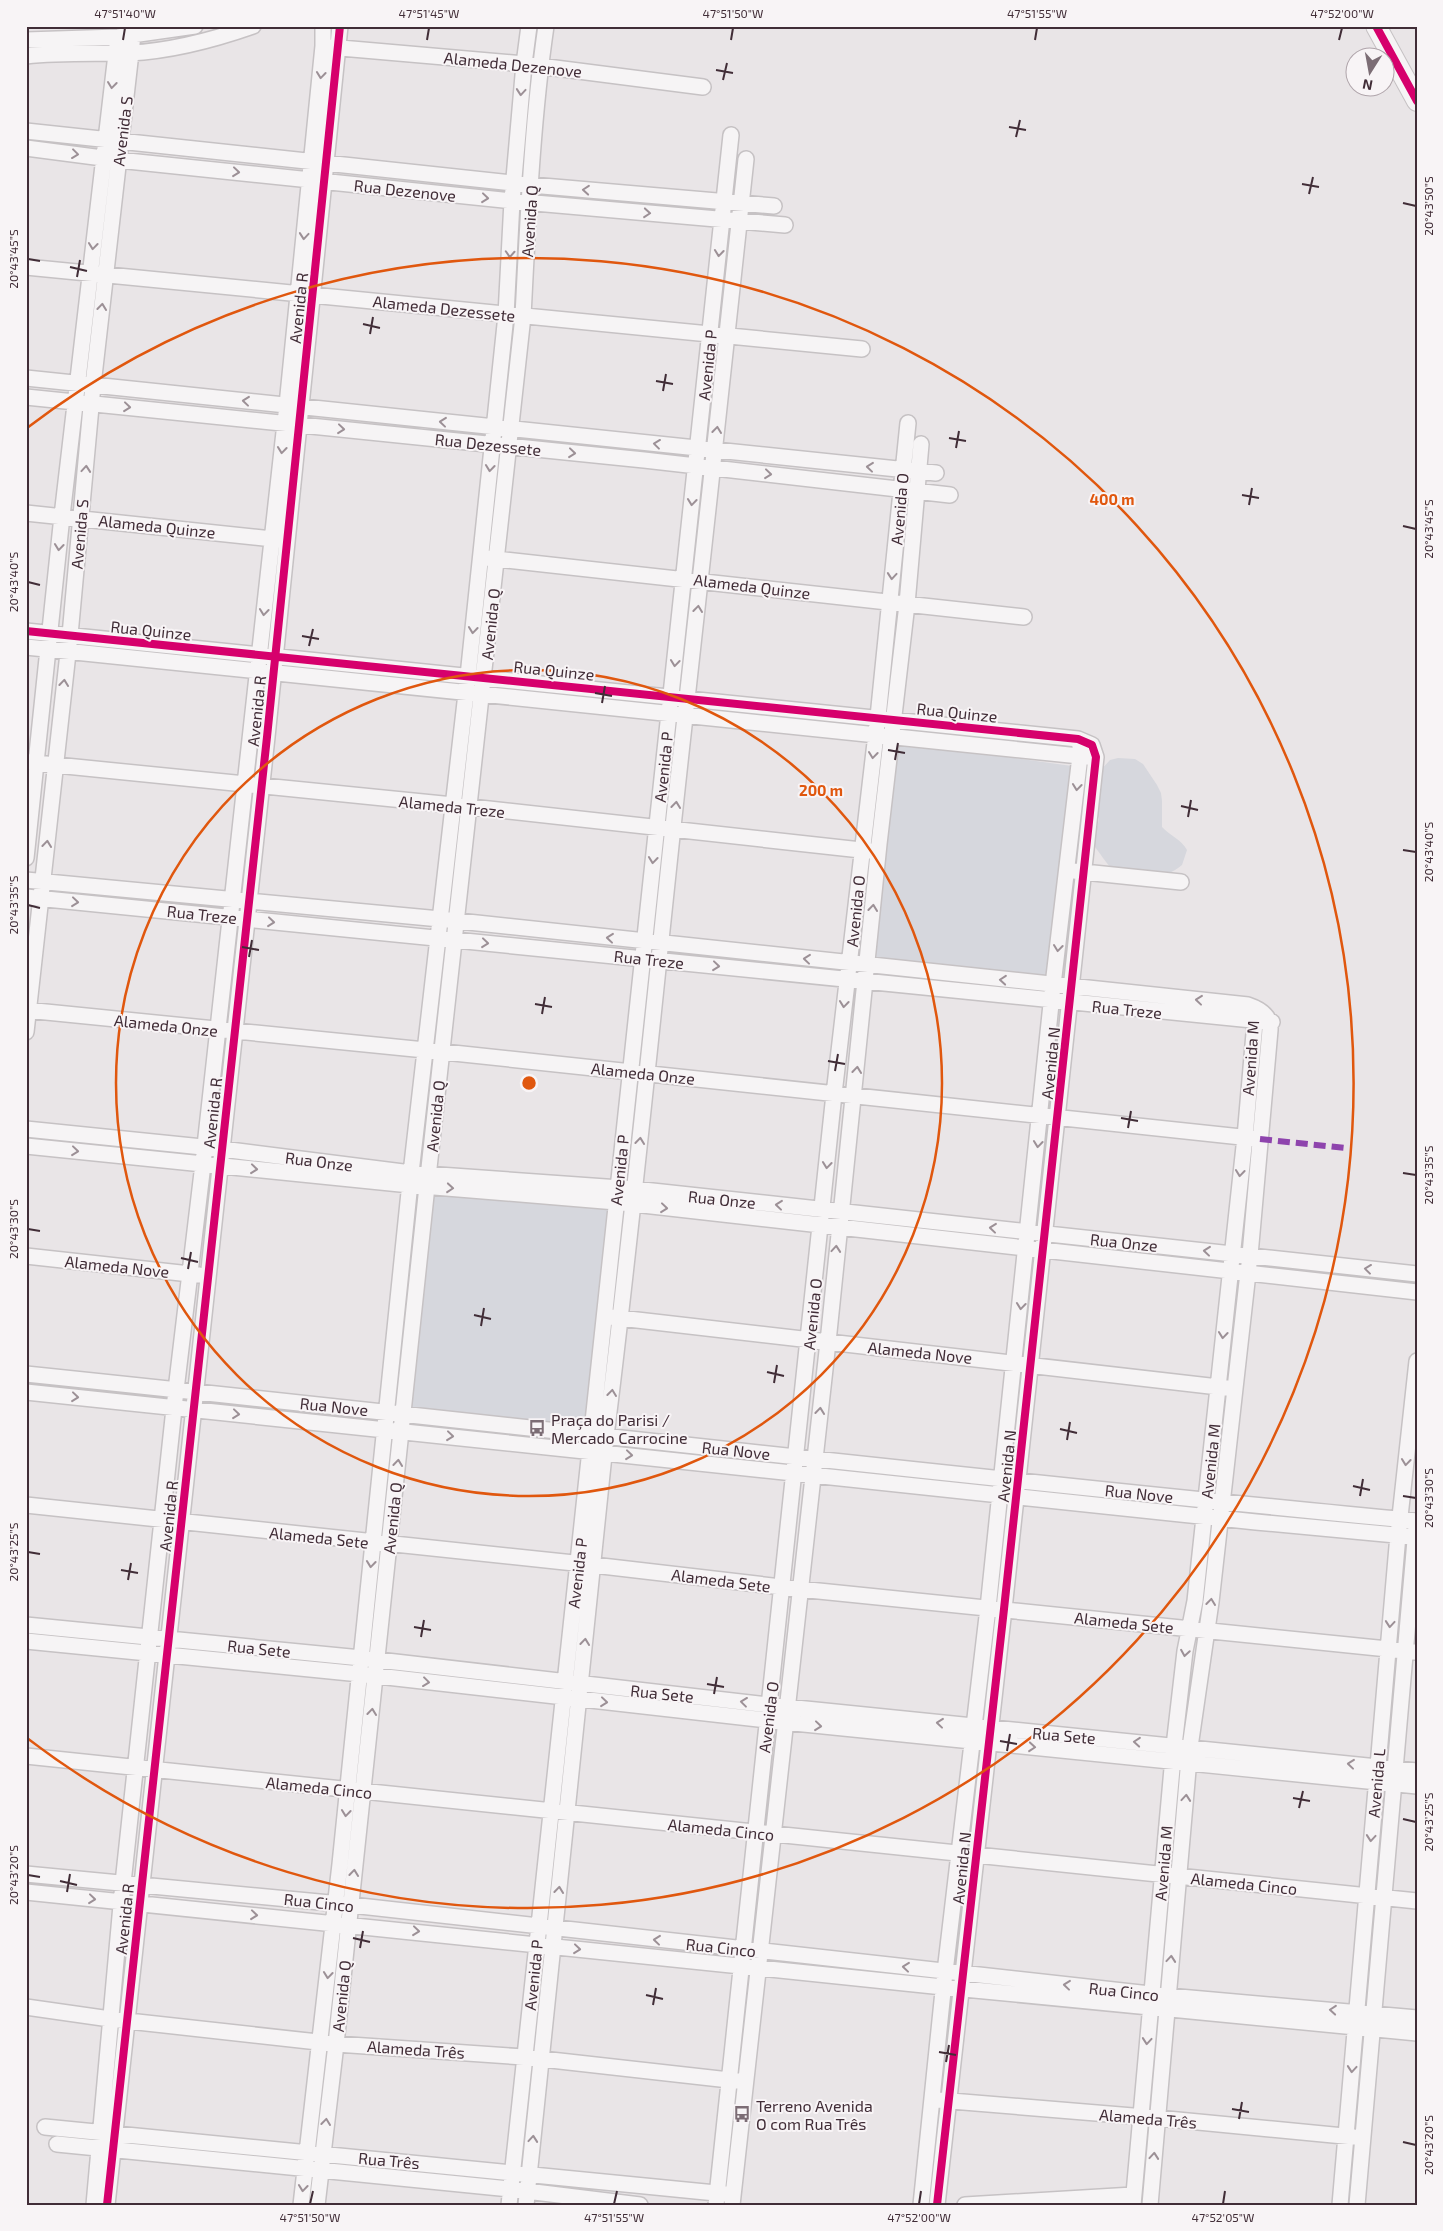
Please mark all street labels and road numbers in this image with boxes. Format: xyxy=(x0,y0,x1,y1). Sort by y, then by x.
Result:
street label: Alameda Dezenove xyxy=(443,47,583,81)
street label: Avenida S xyxy=(108,95,136,167)
street label: Rua Dezenove xyxy=(353,175,457,205)
street label: Avenida Q xyxy=(517,184,542,258)
street label: Avenida R xyxy=(285,271,311,344)
street label: Alameda Dezessete xyxy=(372,291,516,325)
street label: Avenida P xyxy=(694,329,720,401)
street label: Rua Dezessete xyxy=(434,429,542,459)
street label: Avenida O xyxy=(886,472,912,546)
street label: Avenida S xyxy=(66,498,92,570)
street label: Alameda Quinze xyxy=(97,510,216,543)
street label: Alameda Quinze xyxy=(692,569,811,604)
street label: Avenida Q xyxy=(477,587,504,661)
street label: Rua Quinze xyxy=(110,616,192,645)
street label: Rua Quinze xyxy=(513,656,595,685)
street label: Avenida R xyxy=(243,674,269,747)
street label: Rua Quinze xyxy=(916,698,998,727)
street label: Avenida P xyxy=(650,731,676,803)
street label: Alameda Treze xyxy=(398,791,506,821)
street label: Avenida O xyxy=(842,874,868,948)
street label: Rua Treze xyxy=(166,901,238,927)
street label: Rua Treze xyxy=(613,946,685,972)
street label: Rua Treze xyxy=(1091,996,1163,1022)
street label: Alameda Onze xyxy=(113,1010,219,1040)
street label: Avenida M xyxy=(1238,1020,1262,1096)
street label: Avenida N xyxy=(1037,1026,1063,1100)
street label: Alameda Onze xyxy=(590,1058,696,1088)
street label: Avenida R xyxy=(199,1076,225,1149)
street label: Avenida Q xyxy=(422,1079,449,1153)
street label: Avenida P xyxy=(606,1134,632,1206)
street label: Rua Onze xyxy=(284,1147,354,1175)
street label: Rua Onze xyxy=(687,1186,757,1212)
street label: Rua Onze xyxy=(1089,1229,1159,1255)
street label: Alameda Nove xyxy=(64,1251,170,1281)
street label: Avenida O xyxy=(799,1277,825,1351)
street label: Alameda Nove xyxy=(867,1337,973,1367)
street label: Rua Nove xyxy=(299,1393,369,1419)
street label: Avenida M xyxy=(1197,1422,1223,1500)
street label: Avenida N xyxy=(993,1429,1019,1503)
street label: Rua Nove xyxy=(701,1437,771,1463)
street label: Avenida R xyxy=(155,1479,181,1552)
street label: Rua Nove xyxy=(1104,1480,1174,1506)
street label: Avenida Q xyxy=(379,1481,406,1555)
street label: Alameda Sete xyxy=(268,1522,370,1552)
street label: Avenida P xyxy=(563,1537,591,1609)
street label: Alameda Sete xyxy=(670,1564,772,1596)
street label: Alameda Sete xyxy=(1073,1607,1175,1637)
street label: Rua Sete xyxy=(226,1635,292,1661)
street label: Rua Sete xyxy=(629,1680,695,1706)
street label: Avenida O xyxy=(754,1680,782,1754)
street label: Rua Sete xyxy=(1031,1723,1097,1747)
street label: Avenida L xyxy=(1364,1747,1388,1819)
street label: Alameda Cinco xyxy=(265,1772,373,1802)
street label: Alameda Cinco xyxy=(667,1814,775,1844)
street label: Avenida M xyxy=(1150,1825,1176,1901)
street label: Avenida N xyxy=(948,1831,974,1905)
street label: Alameda Cinco xyxy=(1190,1868,1298,1898)
street label: Avenida R xyxy=(111,1882,137,1955)
street label: Rua Cinco xyxy=(283,1889,355,1915)
street label: Rua Cinco xyxy=(685,1934,757,1960)
street label: Avenida P xyxy=(520,1939,546,2011)
street label: Avenida Q xyxy=(328,1959,355,2033)
street label: Rua Cinco xyxy=(1088,1978,1160,2004)
street label: Alameda Três xyxy=(366,2036,466,2062)
street label: Alameda Três xyxy=(1098,2104,1198,2132)
street label: Rua Três xyxy=(357,2148,421,2172)

